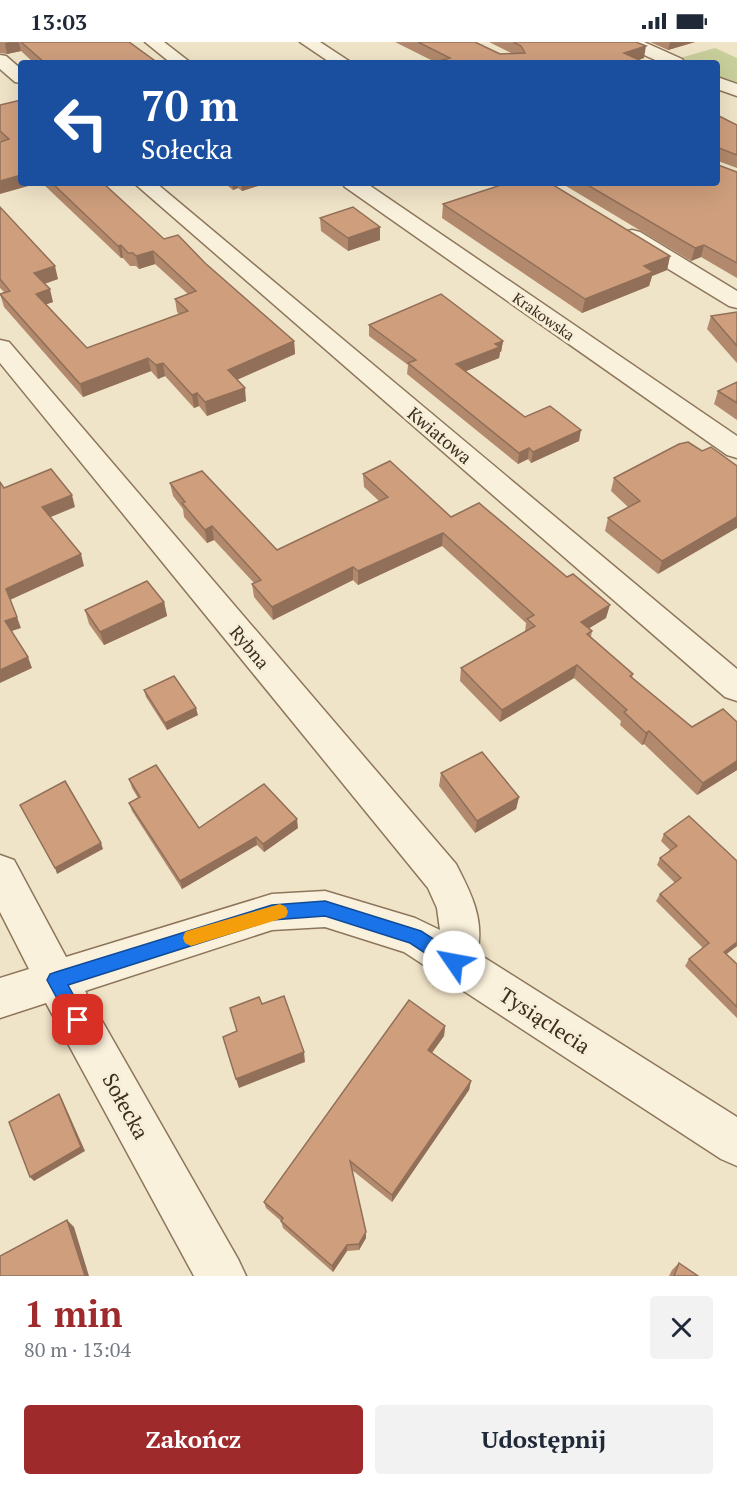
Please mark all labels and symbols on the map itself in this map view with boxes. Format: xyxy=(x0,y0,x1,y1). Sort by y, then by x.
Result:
street label: Krakowska xyxy=(509,287,579,345)
street label: Kwiatowa xyxy=(403,401,477,469)
street label: Rybna xyxy=(225,620,275,674)
position arrow xyxy=(422,930,486,994)
street label: Tysiąclecia xyxy=(494,980,596,1060)
pin xyxy=(52,994,103,1045)
street label: Sołecka xyxy=(96,1068,156,1144)

